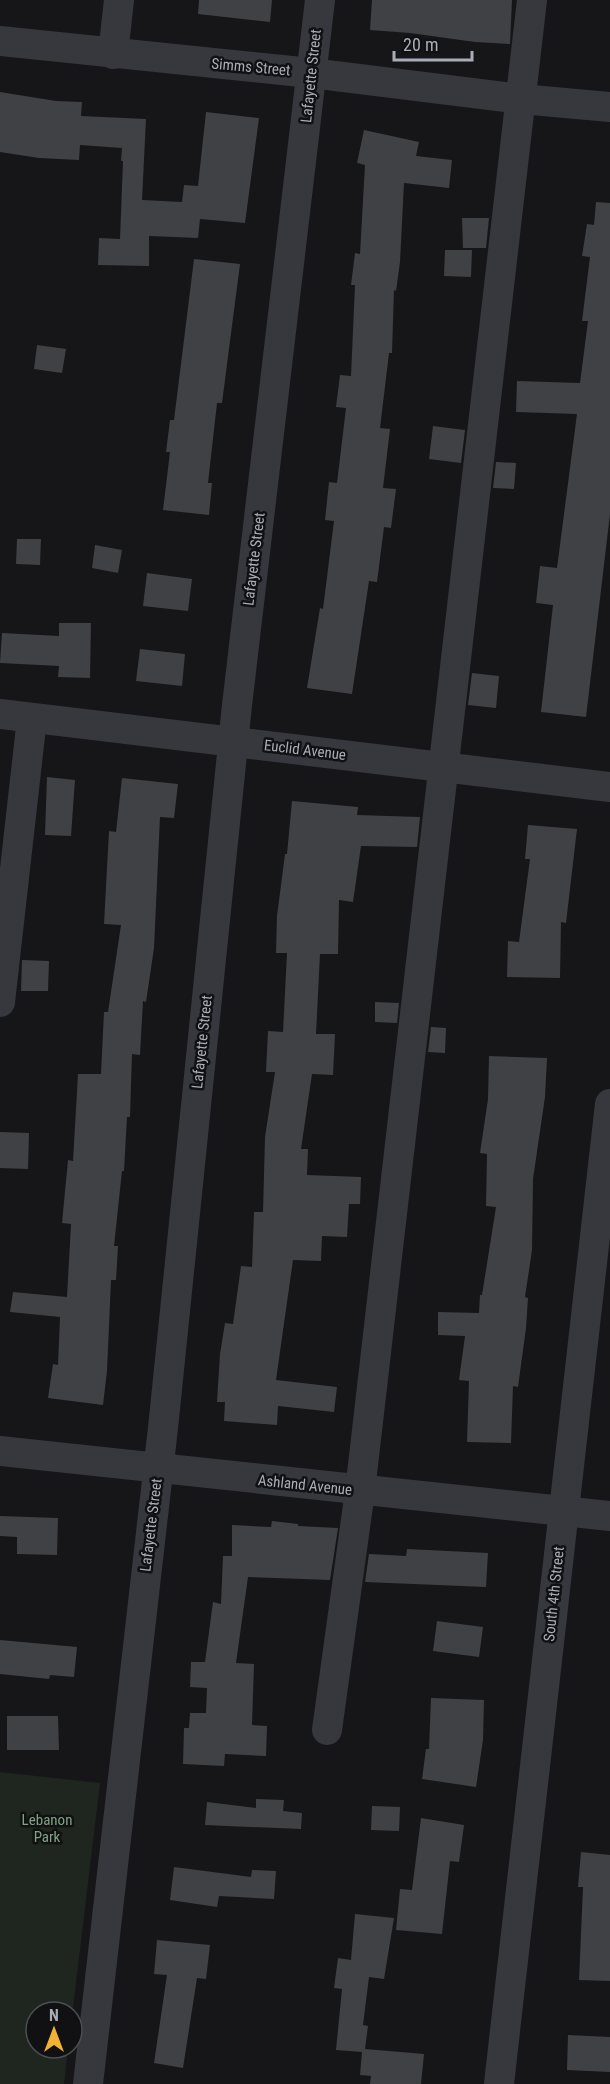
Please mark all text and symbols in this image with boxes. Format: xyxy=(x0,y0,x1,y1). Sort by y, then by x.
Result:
scale bar xyxy=(394,24,472,62)
street label: Lafayette Street xyxy=(297,28,325,124)
text: 20 m xyxy=(403,34,438,55)
street label: Simms Street xyxy=(211,55,291,79)
street label: Lafayette Street xyxy=(239,511,269,607)
street label: Euclid Avenue xyxy=(263,736,347,764)
street label: Lafayette Street xyxy=(188,994,216,1090)
street label: Ashland Avenue xyxy=(257,1471,353,1499)
street label: Lafayette Street xyxy=(136,1477,166,1573)
street label: South 4th Street xyxy=(540,1546,568,1642)
park label: Lebanon Park xyxy=(22,1811,72,1846)
north arrow xyxy=(24,2000,84,2060)
text: N xyxy=(49,2006,59,2025)

